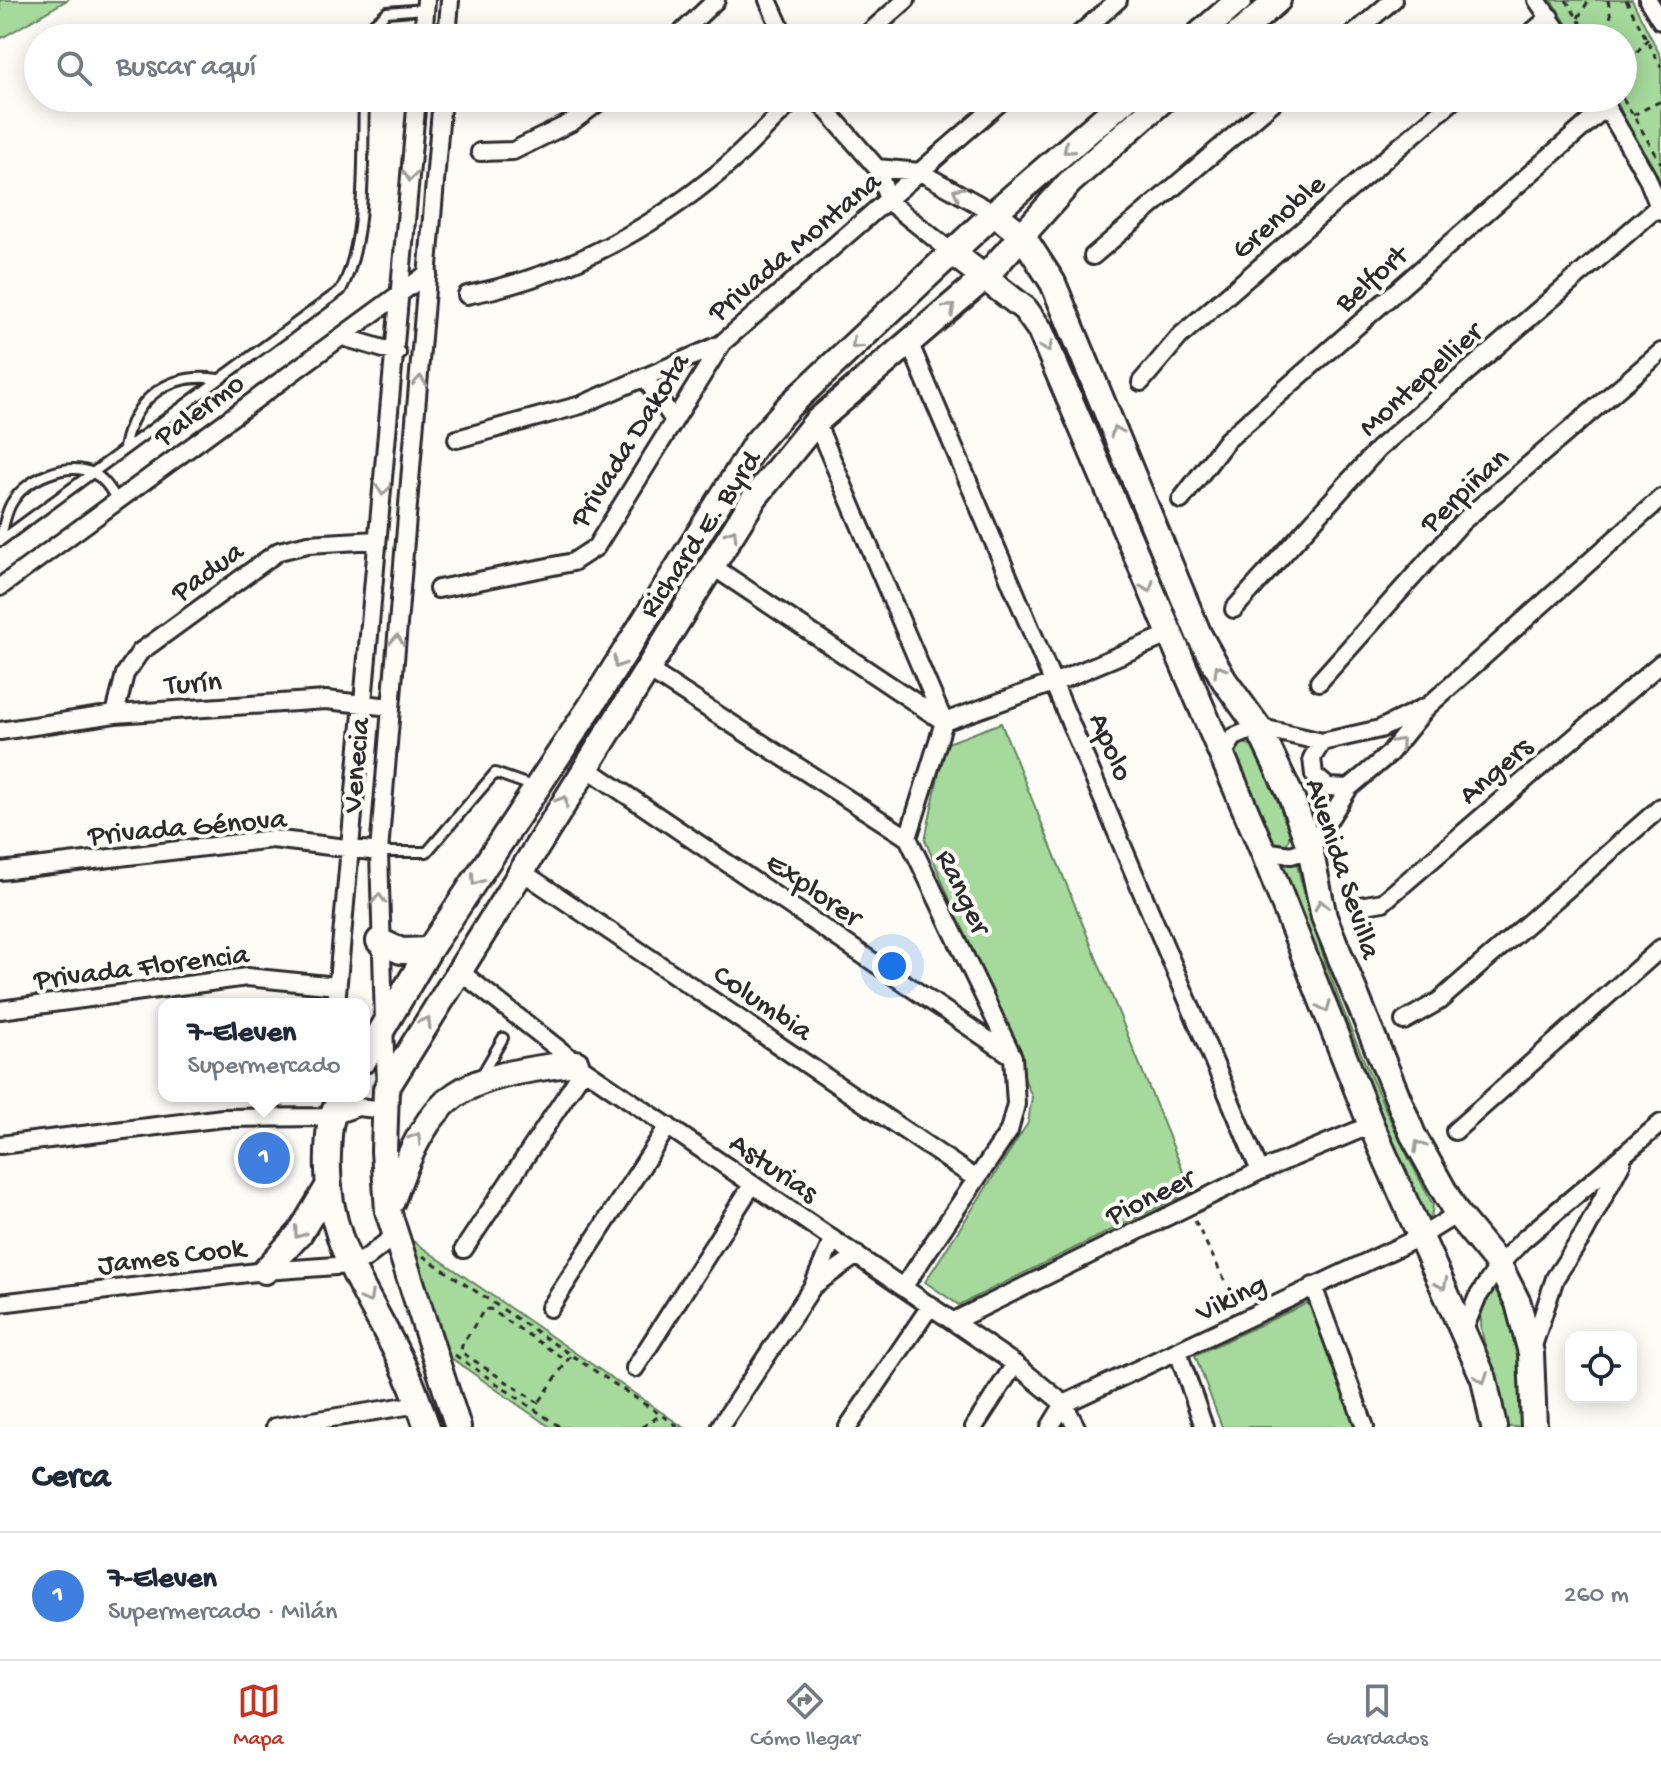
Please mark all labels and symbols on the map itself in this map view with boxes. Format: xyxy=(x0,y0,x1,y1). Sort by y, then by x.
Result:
one-way arrow xyxy=(1062,139,1077,154)
street label: Privada Montana xyxy=(701,165,891,332)
street label: Grenoble xyxy=(1226,168,1334,269)
one-way arrow xyxy=(401,170,418,183)
one-way arrow xyxy=(951,186,966,201)
street label: Belfort xyxy=(1329,237,1419,322)
one-way arrow xyxy=(940,304,955,318)
street label: Montepellier xyxy=(1353,315,1493,446)
one-way arrow xyxy=(851,335,865,350)
one-way arrow xyxy=(1038,339,1054,353)
street label: Privada Dakota xyxy=(564,347,700,536)
street label: Palermo xyxy=(148,367,253,457)
one-way arrow xyxy=(411,374,428,387)
one-way arrow xyxy=(1109,425,1125,439)
street label: Perpiñan xyxy=(1414,442,1518,543)
street label: Richard E. Byrd xyxy=(633,443,772,626)
one-way arrow xyxy=(374,484,391,497)
one-way arrow xyxy=(722,528,737,543)
street label: Padua xyxy=(165,535,253,612)
one-way arrow xyxy=(1138,579,1154,593)
one-way arrow xyxy=(388,633,405,646)
one-way arrow xyxy=(613,654,628,668)
one-way arrow xyxy=(1213,664,1229,678)
street label: Turín xyxy=(162,666,223,705)
street label: Apolo xyxy=(1079,709,1139,787)
street label: Venecia xyxy=(337,715,380,815)
street label: Angers xyxy=(1453,730,1542,814)
one-way arrow xyxy=(1390,738,1405,752)
street label: Avenida Sevilla xyxy=(1295,775,1387,965)
one-way arrow xyxy=(553,795,569,810)
street label: Privada Génova xyxy=(86,803,289,856)
street label: Ranger xyxy=(926,845,997,943)
street label: Explorer xyxy=(758,847,869,938)
one-way arrow xyxy=(470,871,485,886)
one-way arrow xyxy=(370,892,388,905)
one-way arrow xyxy=(1314,899,1331,912)
street label: Privada Florencia xyxy=(31,939,252,1000)
your location xyxy=(872,946,912,986)
street label: Columbia xyxy=(705,959,819,1052)
one-way arrow xyxy=(1315,999,1331,1013)
one-way arrow xyxy=(416,1016,432,1031)
street label: Asturias xyxy=(721,1127,824,1213)
pin: 1 xyxy=(238,1128,290,1188)
one-way arrow xyxy=(407,1132,422,1147)
one-way arrow xyxy=(1413,1140,1429,1155)
street label: Pioneer xyxy=(1100,1162,1203,1236)
one-way arrow xyxy=(294,1224,309,1238)
street label: James Cook xyxy=(96,1232,250,1285)
street label: Viking xyxy=(1190,1268,1273,1333)
one-way arrow xyxy=(1432,1276,1448,1290)
one-way arrow xyxy=(359,1290,374,1305)
one-way arrow xyxy=(1472,1370,1489,1384)

